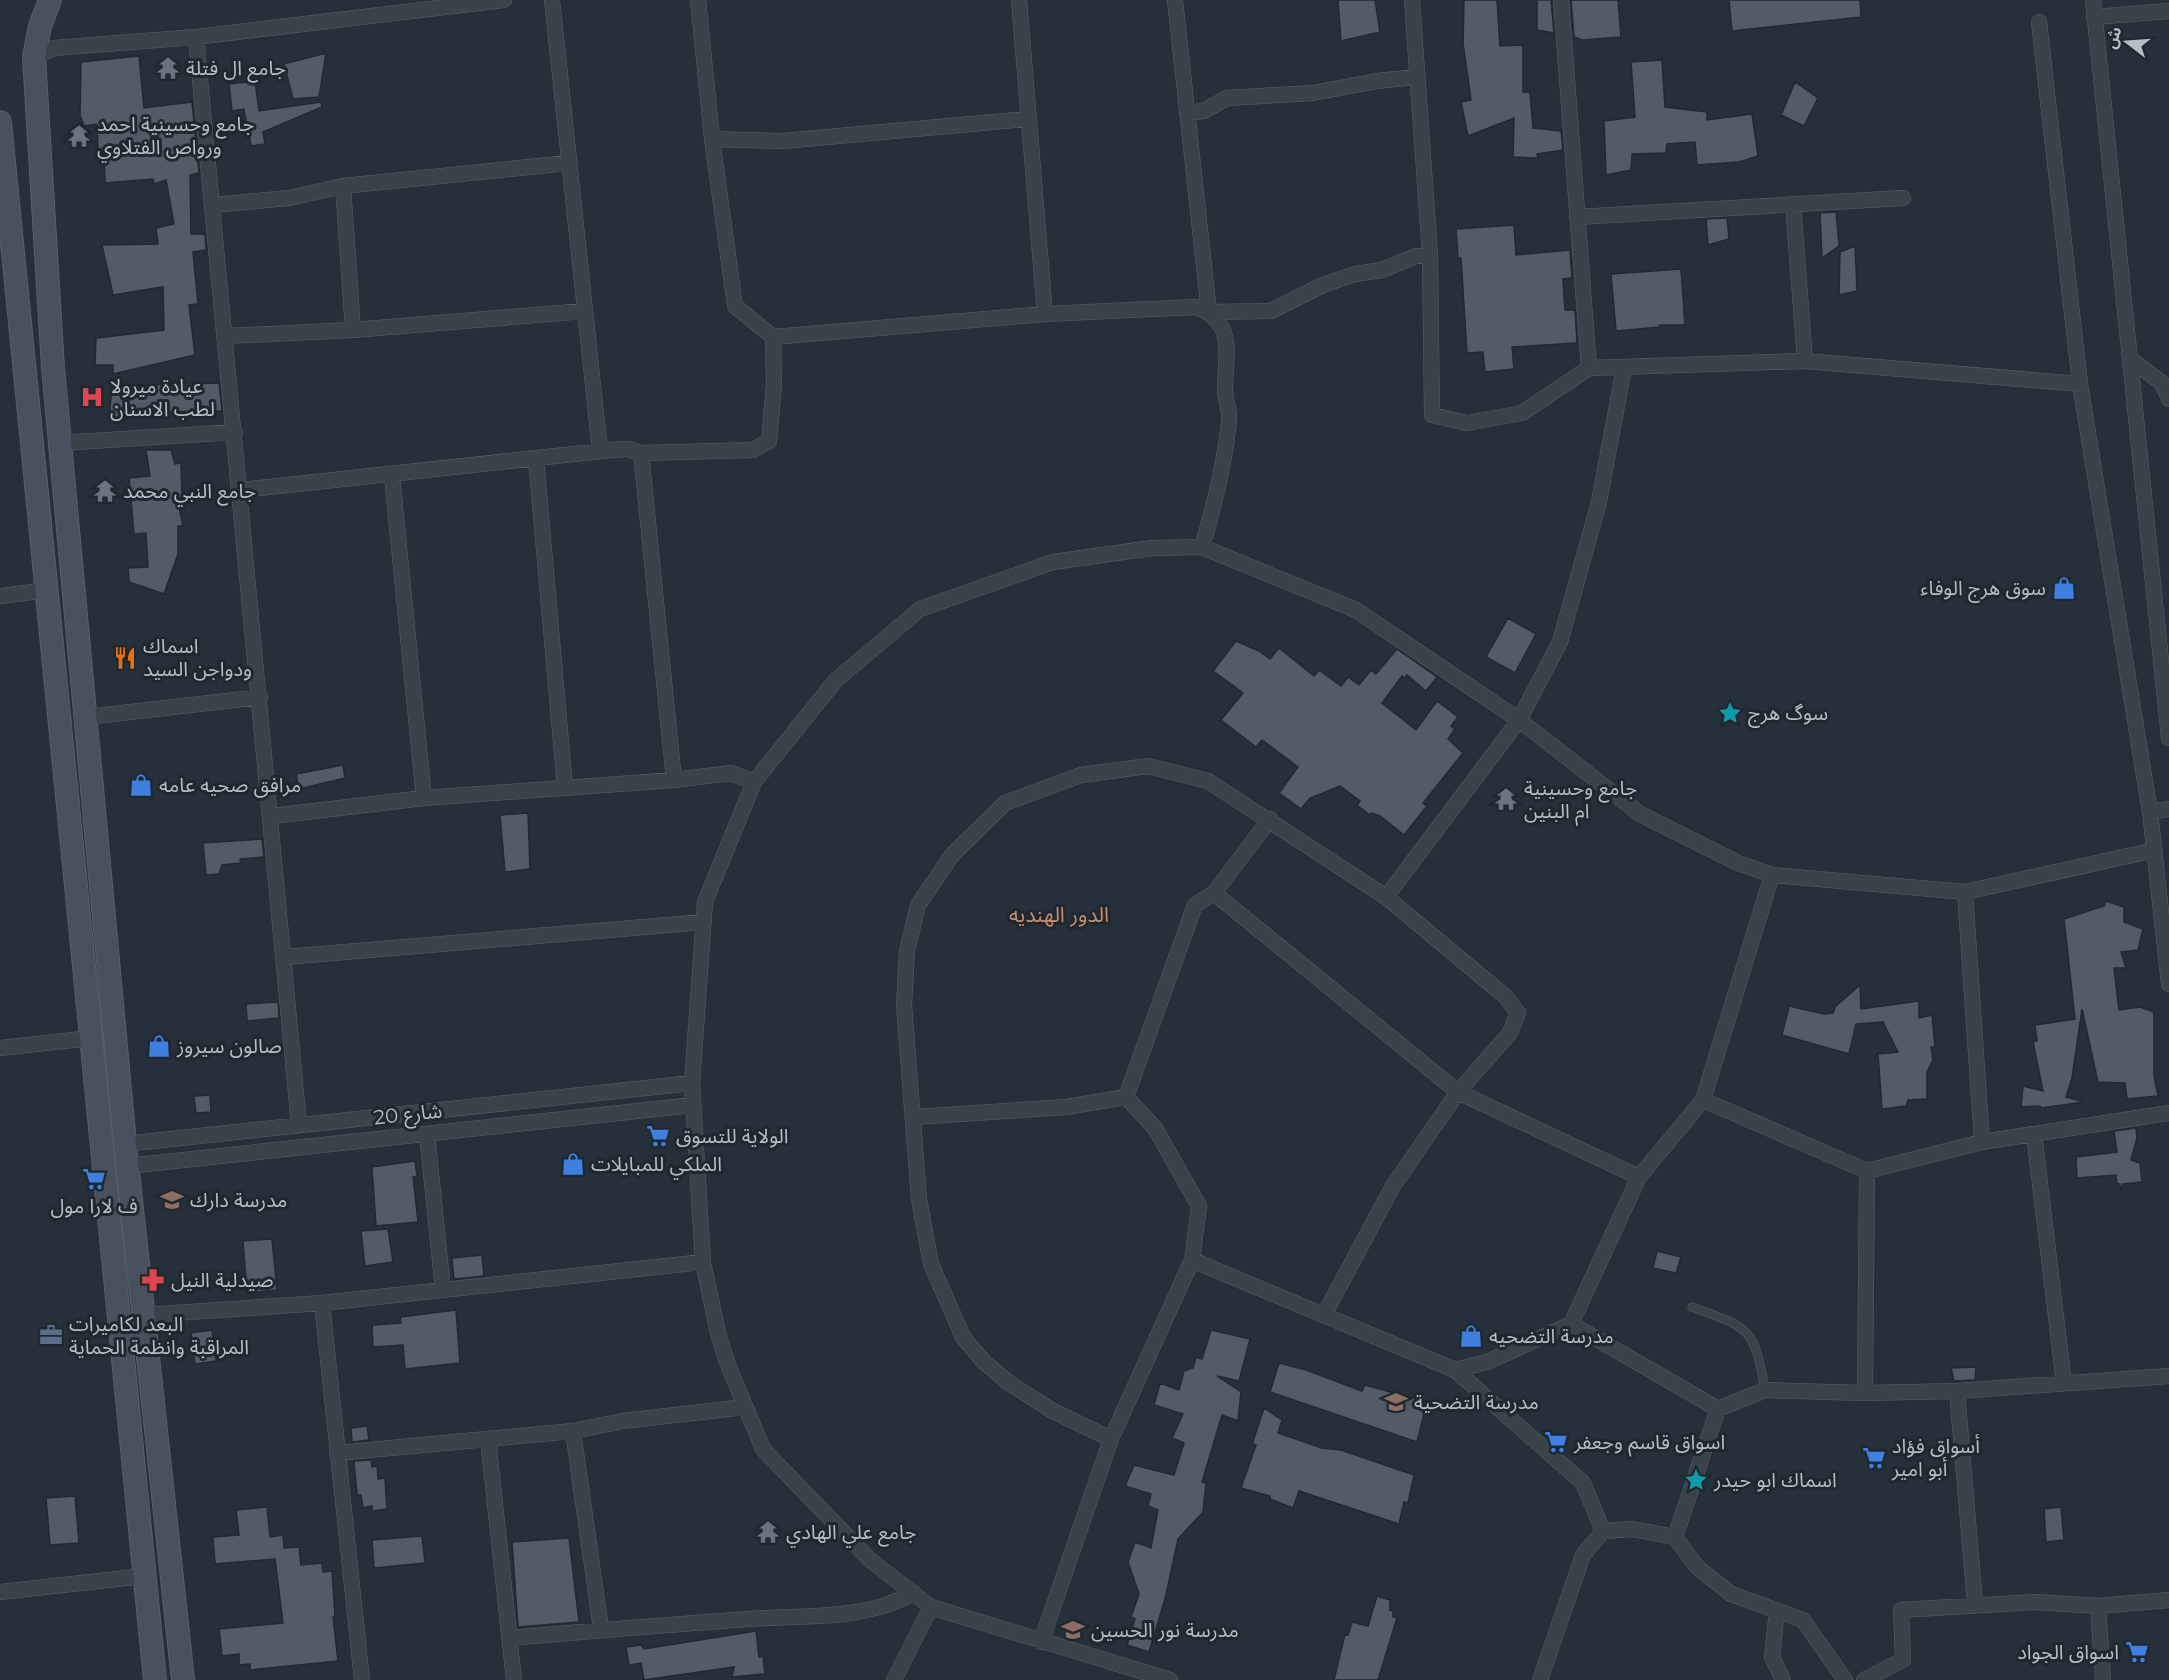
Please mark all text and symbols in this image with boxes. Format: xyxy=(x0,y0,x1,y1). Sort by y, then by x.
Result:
north arrow xyxy=(2097,12,2157,72)
text: ش xyxy=(2101,24,2125,51)
temple icon: جامع ال فتلة xyxy=(155,55,181,81)
place label: جامع ال فتلة xyxy=(186,56,286,83)
place label: جامع وحسينية احمد ورواص الفتلاوي xyxy=(97,112,254,163)
temple icon: جامع وحسينية احمد ورواص الفتلاوي xyxy=(66,123,92,149)
place label: عيادة ميرولا لطب الاسنان xyxy=(110,374,215,421)
hospital icon: عيادة ميرولا لطب الاسنان xyxy=(79,384,105,410)
temple icon: جامع النبي محمد xyxy=(92,478,118,504)
place label: جامع النبي محمد xyxy=(123,479,256,507)
shop icon: سوق هرج الوفاء xyxy=(2051,575,2077,601)
place label: سوق هرج الوفاء xyxy=(1920,576,2046,603)
place label: اسماك ودواجن السيد xyxy=(143,634,252,681)
restaurant icon: اسماك ودواجن السيد xyxy=(112,645,138,671)
place icon: سوگ هرج xyxy=(1717,700,1743,726)
place label: سوگ هرج xyxy=(1748,701,1828,728)
shop icon: مرافق صحيه عامه xyxy=(128,772,154,798)
place label: مرافق صحيه عامه xyxy=(159,773,301,798)
place label: جامع وحسينية ام البنين xyxy=(1524,776,1637,826)
temple icon: جامع وحسينية ام البنين xyxy=(1493,786,1519,812)
district label: الدور الهنديه xyxy=(1009,902,1109,927)
shop icon: صالون سيروز xyxy=(146,1033,172,1059)
place label: صالون سيروز xyxy=(176,1034,282,1058)
street label: شارع 20 xyxy=(373,1098,444,1133)
supermarket icon: الولاية للتسوق xyxy=(645,1123,671,1149)
place label: الولاية للتسوق xyxy=(676,1124,789,1148)
shop icon: الملكي للمبايلات xyxy=(560,1151,586,1177)
place label: الملكي للمبايلات xyxy=(591,1152,722,1180)
supermarket icon: ف لارا مول xyxy=(81,1166,107,1192)
school or university icon: مدرسة دارك xyxy=(159,1187,185,1213)
place label: مدرسة دارك xyxy=(190,1188,287,1212)
place label: ف لارا مول xyxy=(50,1194,138,1218)
pharmacy icon: صيدلية النيل xyxy=(140,1267,166,1293)
place label: صيدلية النيل xyxy=(171,1268,274,1292)
place label: البعد لكاميرات المراقبة وانظمة الحماية xyxy=(69,1312,249,1359)
office icon: البعد لكاميرات المراقبة وانظمة الحماية xyxy=(38,1322,64,1348)
shop icon: مدرسة التضحيه xyxy=(1458,1323,1484,1349)
place label: مدرسة التضحيه xyxy=(1489,1324,1614,1348)
school or university icon: مدرسة التضحية xyxy=(1383,1389,1409,1415)
place label: مدرسة التضحية xyxy=(1414,1390,1539,1414)
supermarket icon: اسواق قاسم وجعفر xyxy=(1543,1429,1569,1455)
place label: اسواق قاسم وجعفر xyxy=(1573,1430,1725,1457)
place label: أسواق فؤاد أبو امير xyxy=(1891,1434,1980,1481)
supermarket icon: أسواق فؤاد أبو امير xyxy=(1861,1445,1887,1471)
place icon: اسماك ابو حيدر xyxy=(1683,1467,1709,1493)
place label: اسماك ابو حيدر xyxy=(1713,1468,1837,1492)
temple icon: جامع علي الهادي xyxy=(755,1519,781,1545)
place label: جامع علي الهادي xyxy=(786,1520,917,1548)
school or university icon: مدرسة نور الحسين xyxy=(1060,1617,1086,1643)
place label: مدرسة نور الحسين xyxy=(1091,1618,1239,1642)
supermarket icon: اسواق الجواد xyxy=(2124,1639,2150,1665)
place label: اسواق الجواد xyxy=(2017,1640,2119,1664)

